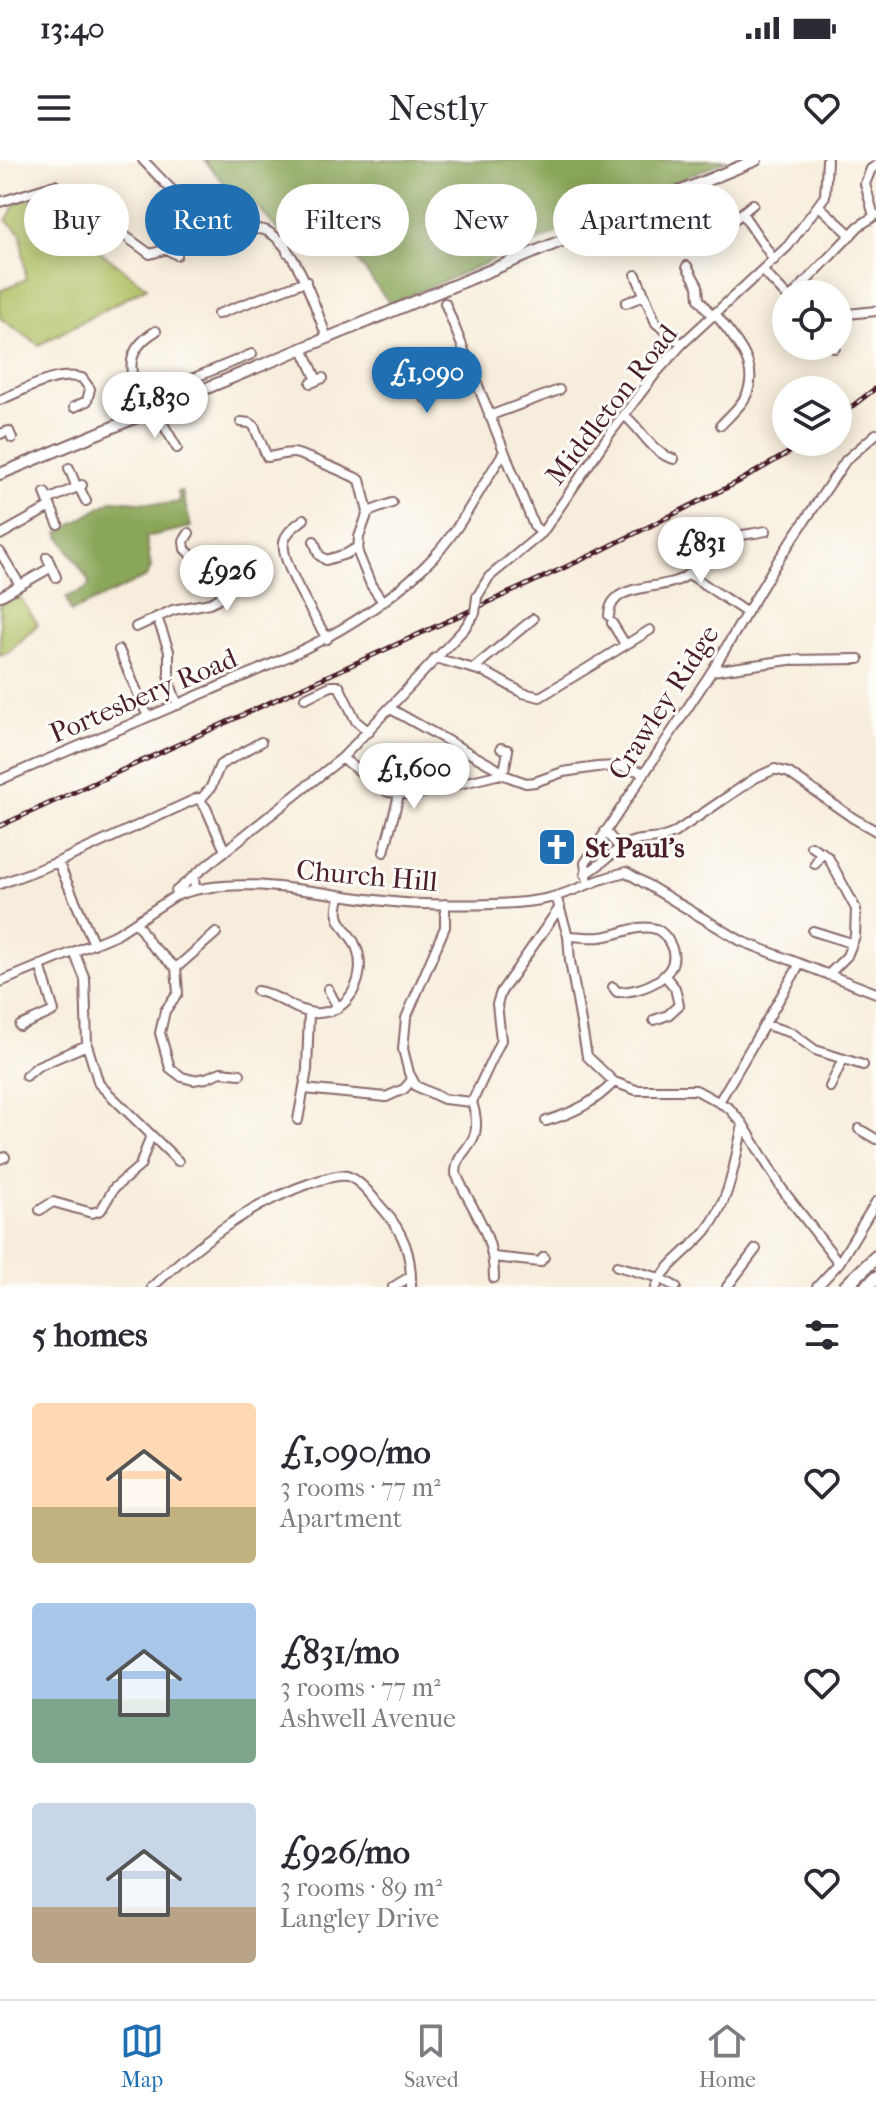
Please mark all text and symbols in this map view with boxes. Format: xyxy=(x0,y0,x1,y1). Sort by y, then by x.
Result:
text: 13:40 xyxy=(40,11,105,46)
icon: menu xyxy=(32,86,76,130)
icon: heart xyxy=(800,86,844,130)
text: Nestly xyxy=(389,87,488,129)
chip: Buy xyxy=(24,184,129,256)
chip: Rent xyxy=(145,184,260,256)
chip: Filters xyxy=(276,184,409,256)
chip: New xyxy=(425,184,537,256)
chip: Apartment xyxy=(553,184,740,256)
map controls xyxy=(772,280,852,456)
button: locate xyxy=(772,280,852,360)
street label: Middleton Road xyxy=(539,317,685,491)
pin: £1,090 xyxy=(362,347,492,415)
text: £1,090 xyxy=(390,357,464,388)
pin: £1,830 xyxy=(90,372,220,440)
button: layers xyxy=(772,376,852,456)
text: £1,830 xyxy=(120,382,190,413)
pin: £831 xyxy=(654,517,748,585)
text: £831 xyxy=(676,527,726,558)
pin: £926 xyxy=(180,545,274,613)
text: £926 xyxy=(198,555,256,586)
street label: Crawley Ridge xyxy=(601,619,726,786)
street label: Portesbery Road xyxy=(45,641,242,750)
pin: £1,600 xyxy=(349,743,479,811)
text: £1,600 xyxy=(377,753,451,784)
church icon: St Paul's xyxy=(536,826,578,868)
place label: St Paul's xyxy=(585,831,685,864)
street label: Church Hill xyxy=(295,853,439,898)
icon: filters xyxy=(800,1313,844,1357)
text: 5 homes xyxy=(32,1315,147,1355)
text: £1,090/mo xyxy=(280,1432,431,1472)
icon: home xyxy=(96,1435,192,1531)
icon: heart xyxy=(800,1461,844,1505)
text: 3 rooms · 77 m² xyxy=(280,1472,441,1503)
text: Apartment xyxy=(280,1503,402,1534)
text: £831/mo xyxy=(280,1632,400,1672)
icon: home xyxy=(96,1635,192,1731)
icon: heart xyxy=(800,1661,844,1705)
text: 3 rooms · 77 m² xyxy=(280,1672,441,1703)
text: Ashwell Avenue xyxy=(280,1703,456,1734)
text: £926/mo xyxy=(280,1832,410,1872)
icon: home xyxy=(96,1835,192,1931)
icon: heart xyxy=(800,1861,844,1905)
text: 3 rooms · 89 m² xyxy=(280,1872,442,1903)
text: Langley Drive xyxy=(280,1903,439,1934)
tab: Map xyxy=(120,2019,164,2093)
tab: Saved xyxy=(404,2019,459,2093)
tab: Home xyxy=(699,2019,756,2093)

